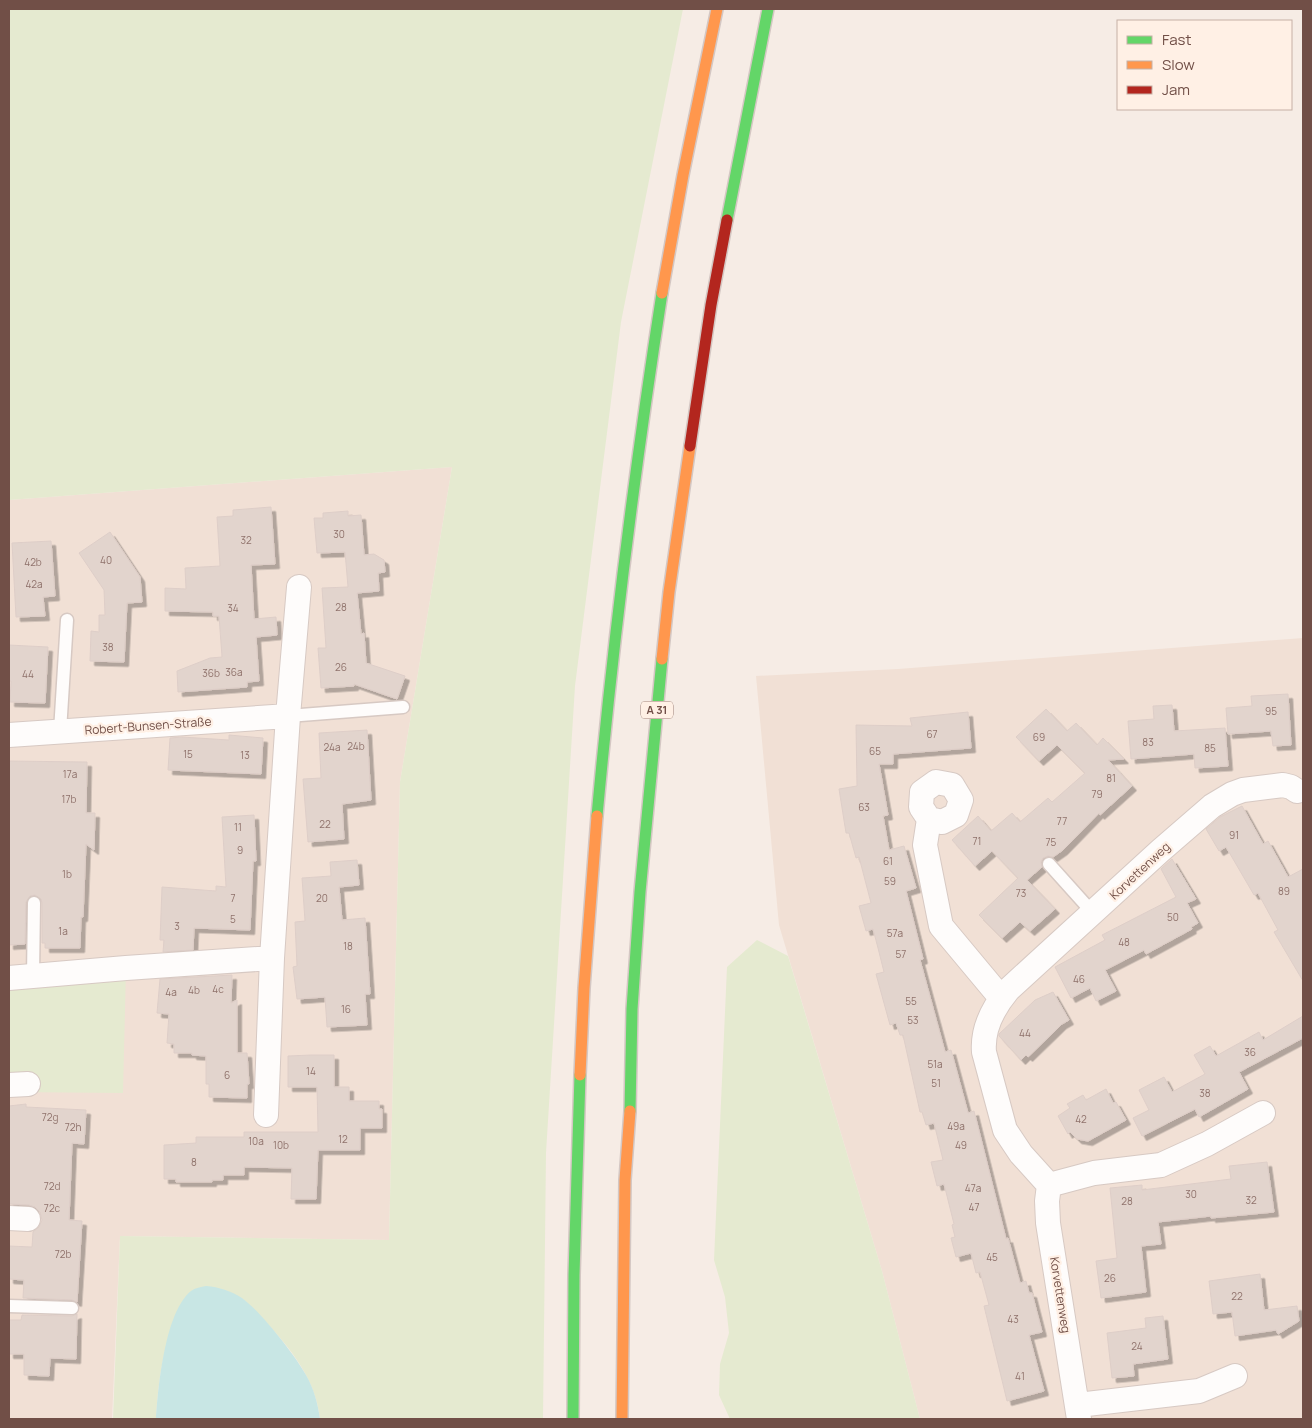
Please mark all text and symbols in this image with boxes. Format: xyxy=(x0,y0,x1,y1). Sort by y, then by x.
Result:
legend xyxy=(1117,20,1292,110)
text: Fast xyxy=(1162,29,1191,50)
text: Slow xyxy=(1162,54,1195,75)
text: Jam xyxy=(1162,79,1190,100)
house number: 30 xyxy=(333,527,345,541)
house number: 32 xyxy=(240,533,252,547)
house number: 40 xyxy=(100,553,112,567)
house number: 42b xyxy=(24,555,42,569)
house number: 42a xyxy=(25,577,43,591)
house number: 28 xyxy=(335,600,347,614)
house number: 34 xyxy=(227,601,239,615)
house number: 38 xyxy=(102,640,114,654)
house number: 26 xyxy=(335,660,347,674)
house number: 36a xyxy=(225,665,243,679)
house number: 36b xyxy=(202,666,220,680)
house number: 44 xyxy=(22,667,34,681)
road number: A 31 xyxy=(641,702,673,718)
house number: 95 xyxy=(1265,704,1277,718)
street label: Robert-Bunsen-Straße xyxy=(84,713,212,738)
house number: 67 xyxy=(926,727,938,741)
house number: 69 xyxy=(1033,730,1045,744)
house number: 83 xyxy=(1142,735,1154,749)
house number: 24b xyxy=(347,739,365,753)
house number: 24a xyxy=(324,740,340,754)
house number: 85 xyxy=(1204,741,1216,755)
house number: 65 xyxy=(869,744,881,758)
house number: 15 xyxy=(183,747,193,761)
house number: 13 xyxy=(240,748,250,762)
house number: 17a xyxy=(63,767,77,781)
house number: 81 xyxy=(1106,771,1116,785)
house number: 79 xyxy=(1091,787,1103,801)
house number: 17b xyxy=(62,792,76,806)
house number: 63 xyxy=(858,800,870,814)
house number: 77 xyxy=(1057,814,1067,828)
house number: 22 xyxy=(319,817,331,831)
house number: 11 xyxy=(234,820,242,834)
house number: 91 xyxy=(1229,828,1239,842)
house number: 71 xyxy=(973,834,981,848)
house number: 75 xyxy=(1046,835,1057,849)
street label: Korvettenweg xyxy=(1106,838,1174,903)
house number: 9 xyxy=(237,843,243,857)
house number: 61 xyxy=(883,854,893,868)
house number: 1b xyxy=(62,867,72,881)
house number: 59 xyxy=(884,874,896,888)
house number: 89 xyxy=(1278,884,1290,898)
house number: 73 xyxy=(1016,886,1026,900)
house number: 7 xyxy=(230,891,236,905)
house number: 20 xyxy=(316,891,328,905)
house number: 50 xyxy=(1167,910,1179,924)
house number: 5 xyxy=(230,912,236,926)
house number: 3 xyxy=(174,919,180,933)
house number: 1a xyxy=(58,924,68,938)
house number: 57a xyxy=(887,926,903,940)
house number: 48 xyxy=(1118,935,1130,949)
house number: 18 xyxy=(343,939,353,953)
house number: 57 xyxy=(896,947,906,961)
house number: 46 xyxy=(1073,972,1085,986)
house number: 4c xyxy=(212,982,224,996)
house number: 4b xyxy=(188,983,200,997)
house number: 4a xyxy=(165,985,177,999)
house number: 55 xyxy=(905,994,917,1008)
house number: 16 xyxy=(341,1002,351,1016)
house number: 53 xyxy=(907,1013,919,1027)
house number: 44 xyxy=(1019,1026,1031,1040)
house number: 36 xyxy=(1244,1045,1256,1059)
house number: 51a xyxy=(927,1057,943,1071)
house number: 14 xyxy=(306,1064,316,1078)
house number: 6 xyxy=(224,1068,230,1082)
house number: 51 xyxy=(931,1076,941,1090)
house number: 38 xyxy=(1199,1086,1211,1100)
house number: 72g xyxy=(42,1110,58,1124)
house number: 42 xyxy=(1075,1112,1087,1126)
house number: 49a xyxy=(947,1119,965,1133)
house number: 72h xyxy=(65,1120,81,1134)
house number: 12 xyxy=(338,1132,348,1146)
house number: 10a xyxy=(248,1134,264,1148)
house number: 10b xyxy=(273,1138,289,1152)
house number: 49 xyxy=(955,1138,967,1152)
house number: 8 xyxy=(191,1155,197,1169)
house number: 72d xyxy=(44,1179,60,1193)
house number: 47a xyxy=(965,1181,981,1195)
house number: 30 xyxy=(1185,1187,1197,1201)
house number: 32 xyxy=(1245,1193,1257,1207)
house number: 28 xyxy=(1121,1194,1133,1208)
house number: 47 xyxy=(969,1200,979,1214)
house number: 72c xyxy=(44,1201,61,1215)
house number: 72b xyxy=(55,1247,71,1261)
house number: 45 xyxy=(986,1250,998,1264)
street label: Korvettenweg xyxy=(1046,1256,1075,1334)
house number: 26 xyxy=(1104,1271,1116,1285)
house number: 22 xyxy=(1231,1289,1243,1303)
house number: 43 xyxy=(1007,1312,1019,1326)
house number: 24 xyxy=(1131,1339,1143,1353)
house number: 41 xyxy=(1015,1369,1025,1383)

